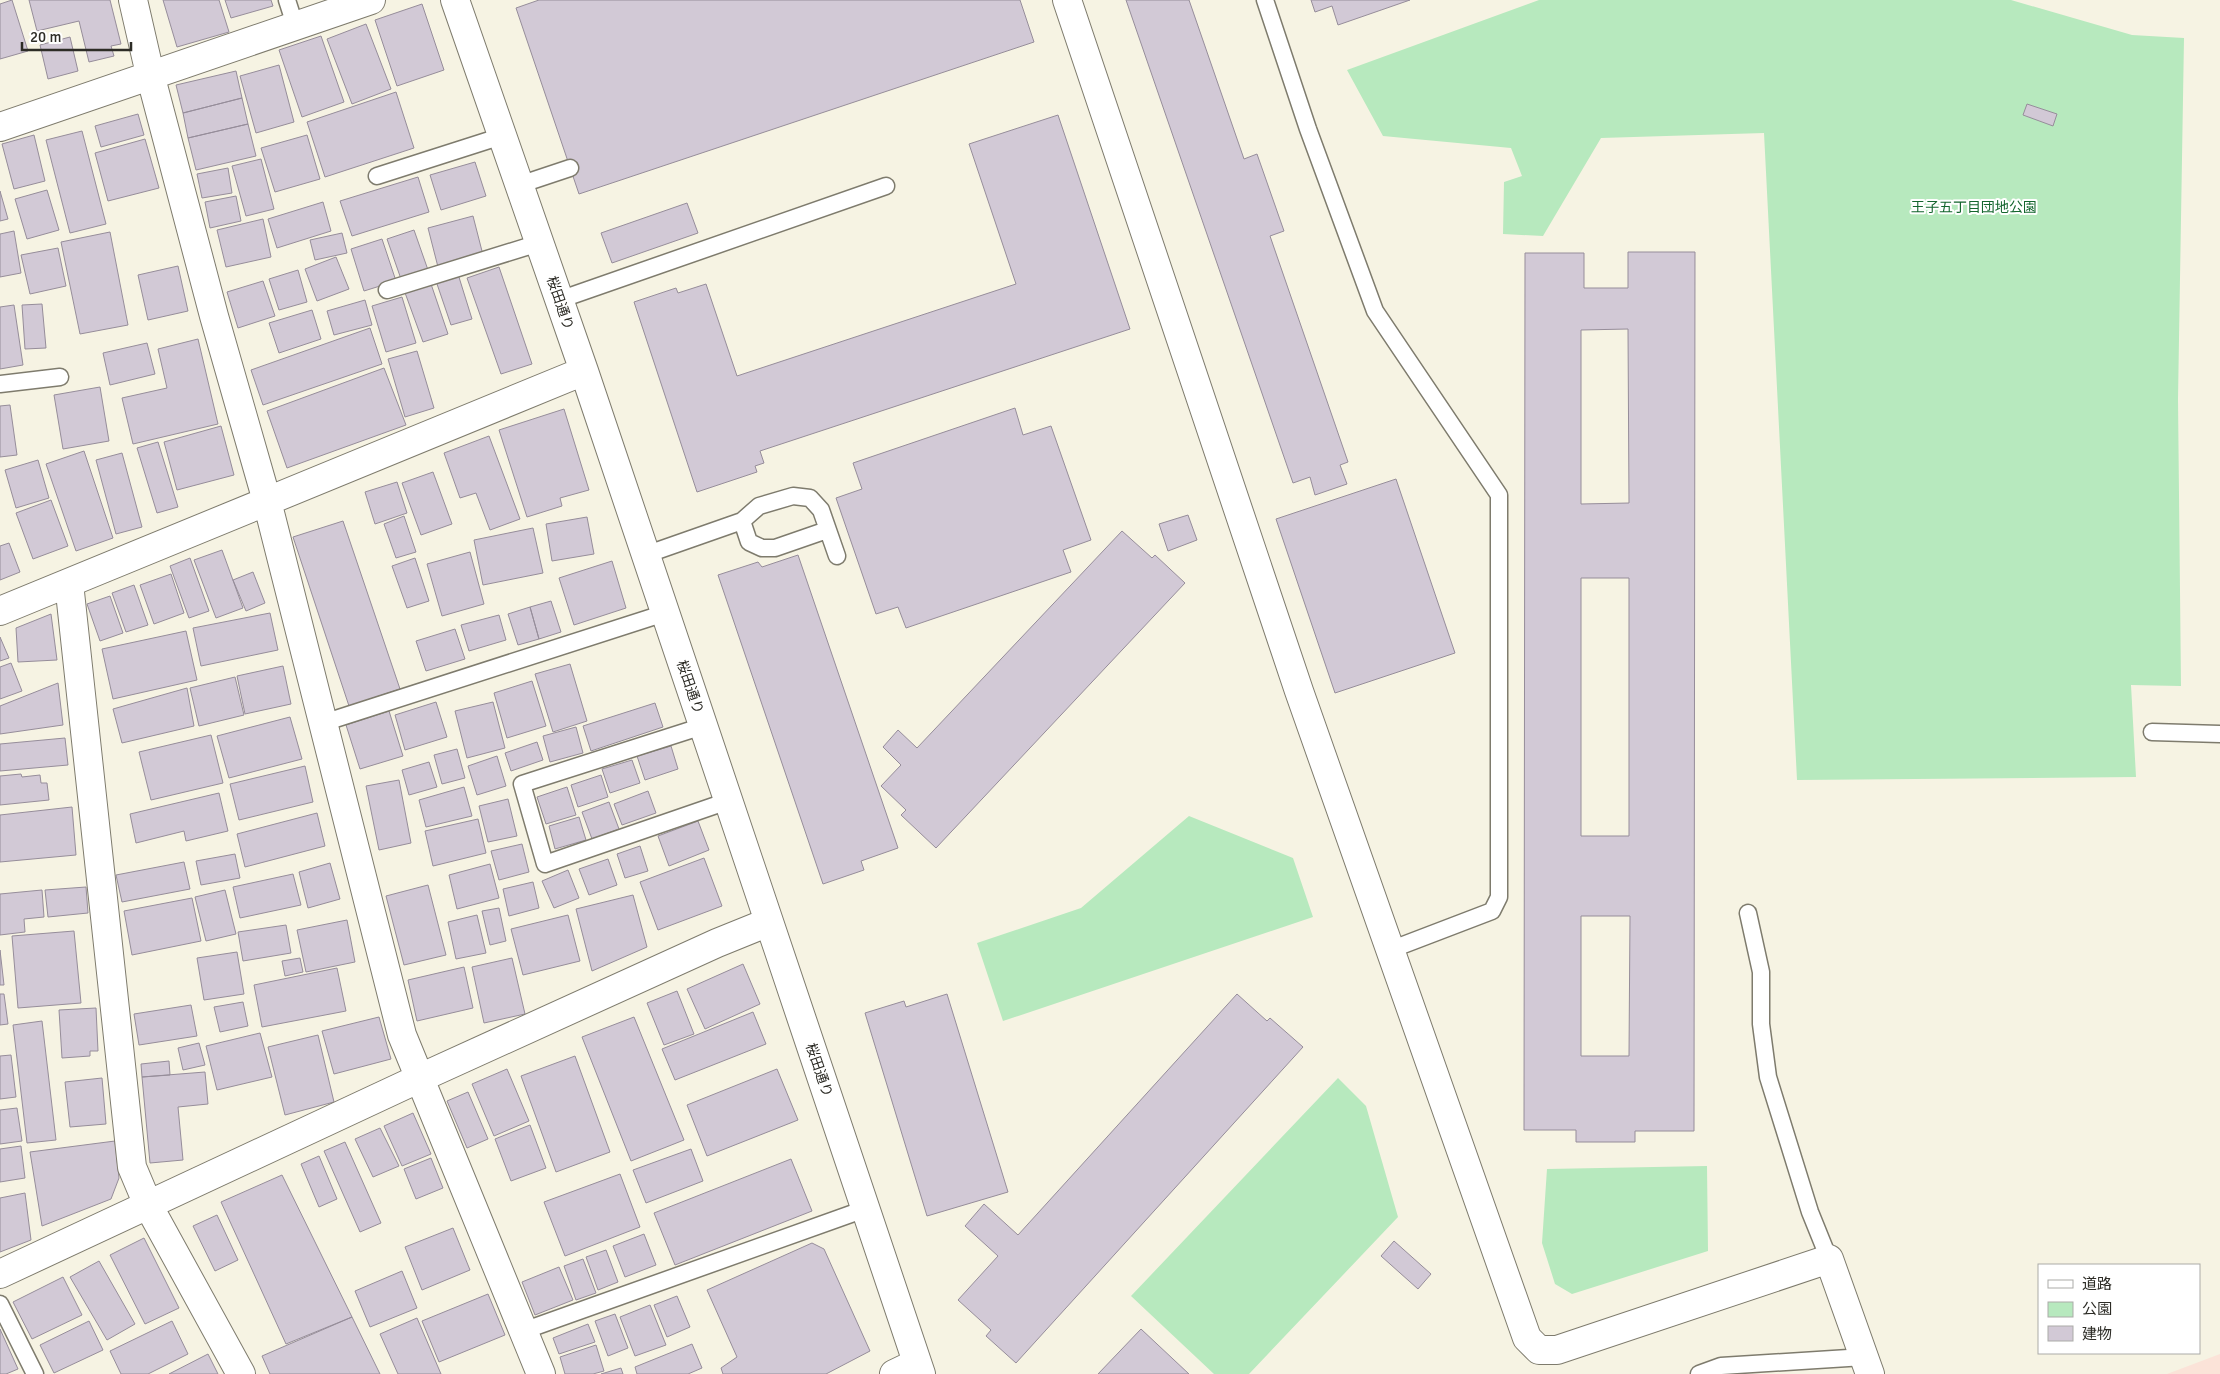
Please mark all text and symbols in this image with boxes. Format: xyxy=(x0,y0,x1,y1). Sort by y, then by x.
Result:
scale bar xyxy=(22,20,131,52)
text: 20 m xyxy=(30,28,61,46)
park label: 王子五丁目団地公園 xyxy=(1911,199,2037,216)
street label: 桜田通り xyxy=(543,274,577,332)
street label: 桜田通り xyxy=(673,658,707,716)
street label: 桜田通り xyxy=(802,1041,836,1099)
legend xyxy=(2038,1264,2200,1354)
text: 道路 xyxy=(2082,1275,2112,1293)
text: 公園 xyxy=(2082,1300,2112,1318)
text: 建物 xyxy=(2082,1325,2112,1343)

